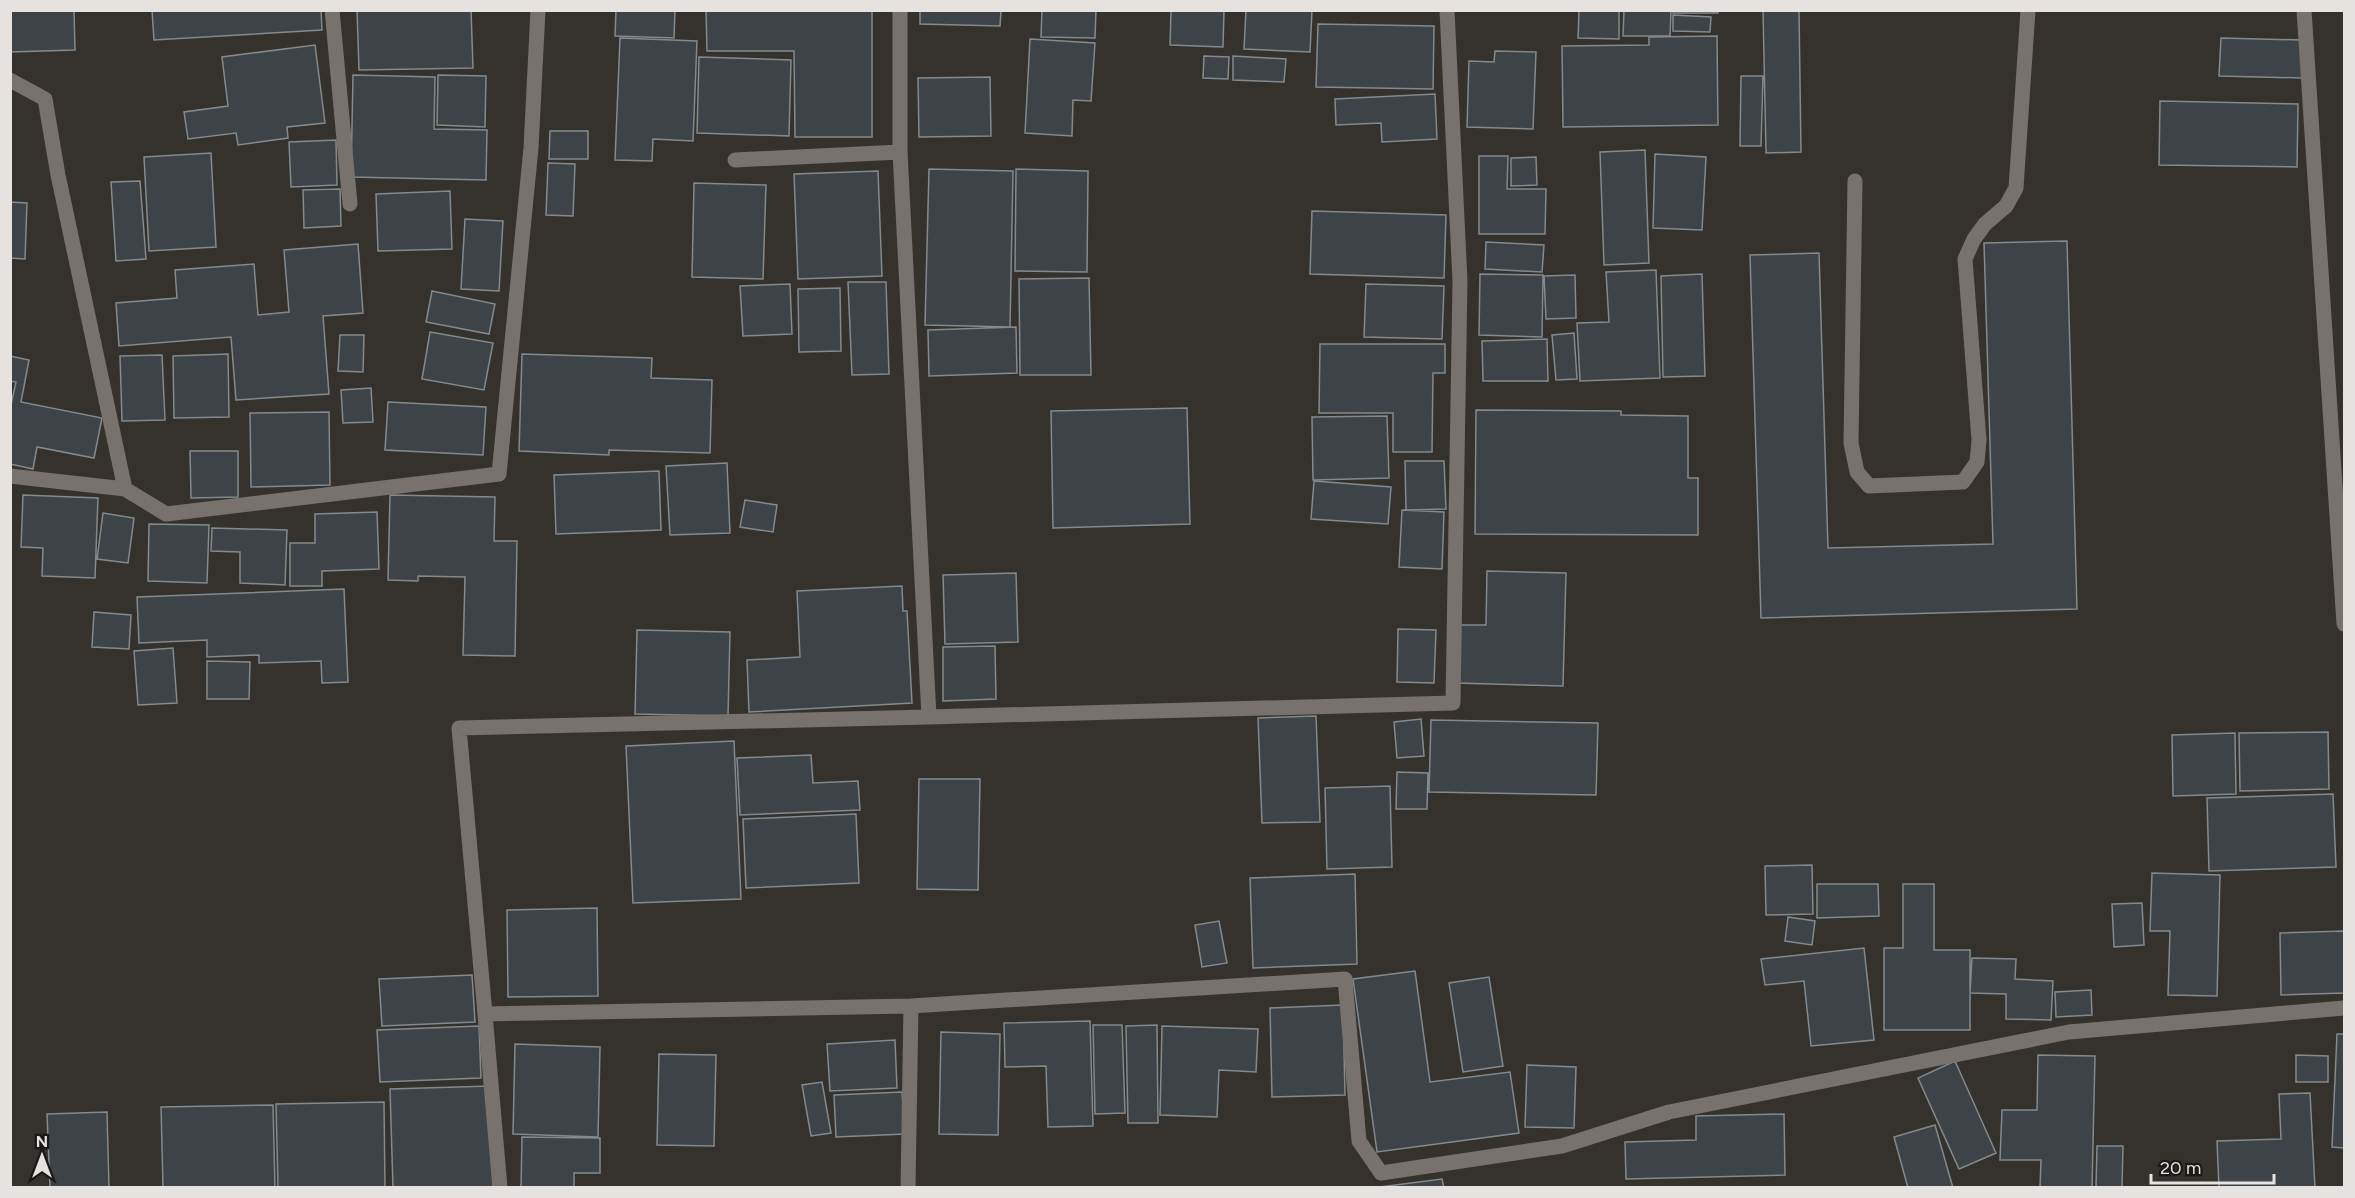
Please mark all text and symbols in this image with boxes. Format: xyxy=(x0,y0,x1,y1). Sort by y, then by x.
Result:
north arrow xyxy=(12,1126,72,1186)
text: N xyxy=(36,1132,48,1151)
scale bar xyxy=(2151,1147,2274,1185)
text: 20 m xyxy=(2160,1157,2201,1179)

